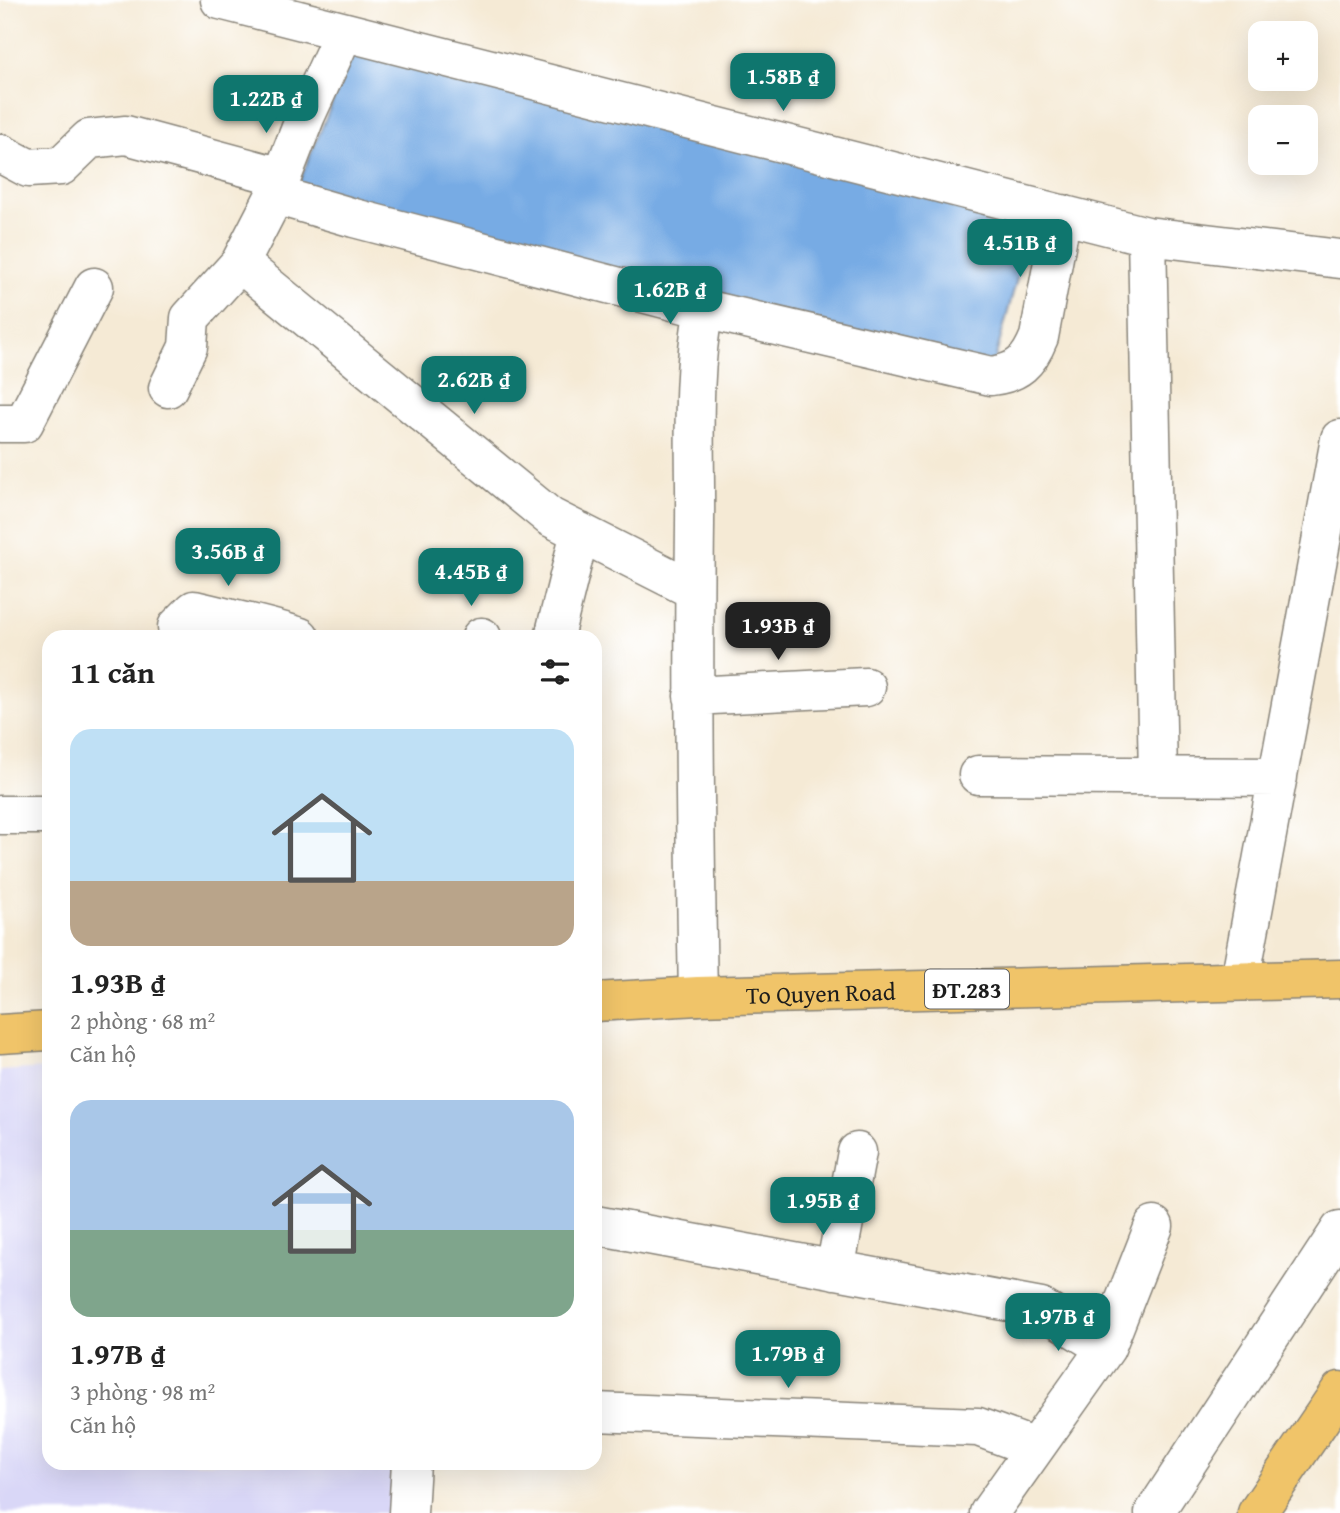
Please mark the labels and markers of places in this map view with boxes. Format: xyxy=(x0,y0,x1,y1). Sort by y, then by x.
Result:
pin: 1.58B ₫ xyxy=(718,54,848,113)
pin: 1.22B ₫ xyxy=(201,76,331,135)
pin: 4.51B ₫ xyxy=(955,219,1085,279)
pin: 1.62B ₫ xyxy=(605,266,735,326)
pin: 2.62B ₫ xyxy=(409,356,539,416)
pin: 3.56B ₫ xyxy=(163,528,293,588)
pin: 4.45B ₫ xyxy=(406,548,536,608)
pin: 1.93B ₫ xyxy=(713,602,843,662)
pin: 1.95B ₫ xyxy=(758,1178,888,1237)
pin: 1.97B ₫ xyxy=(993,1294,1123,1353)
pin: 1.79B ₫ xyxy=(723,1330,853,1390)

